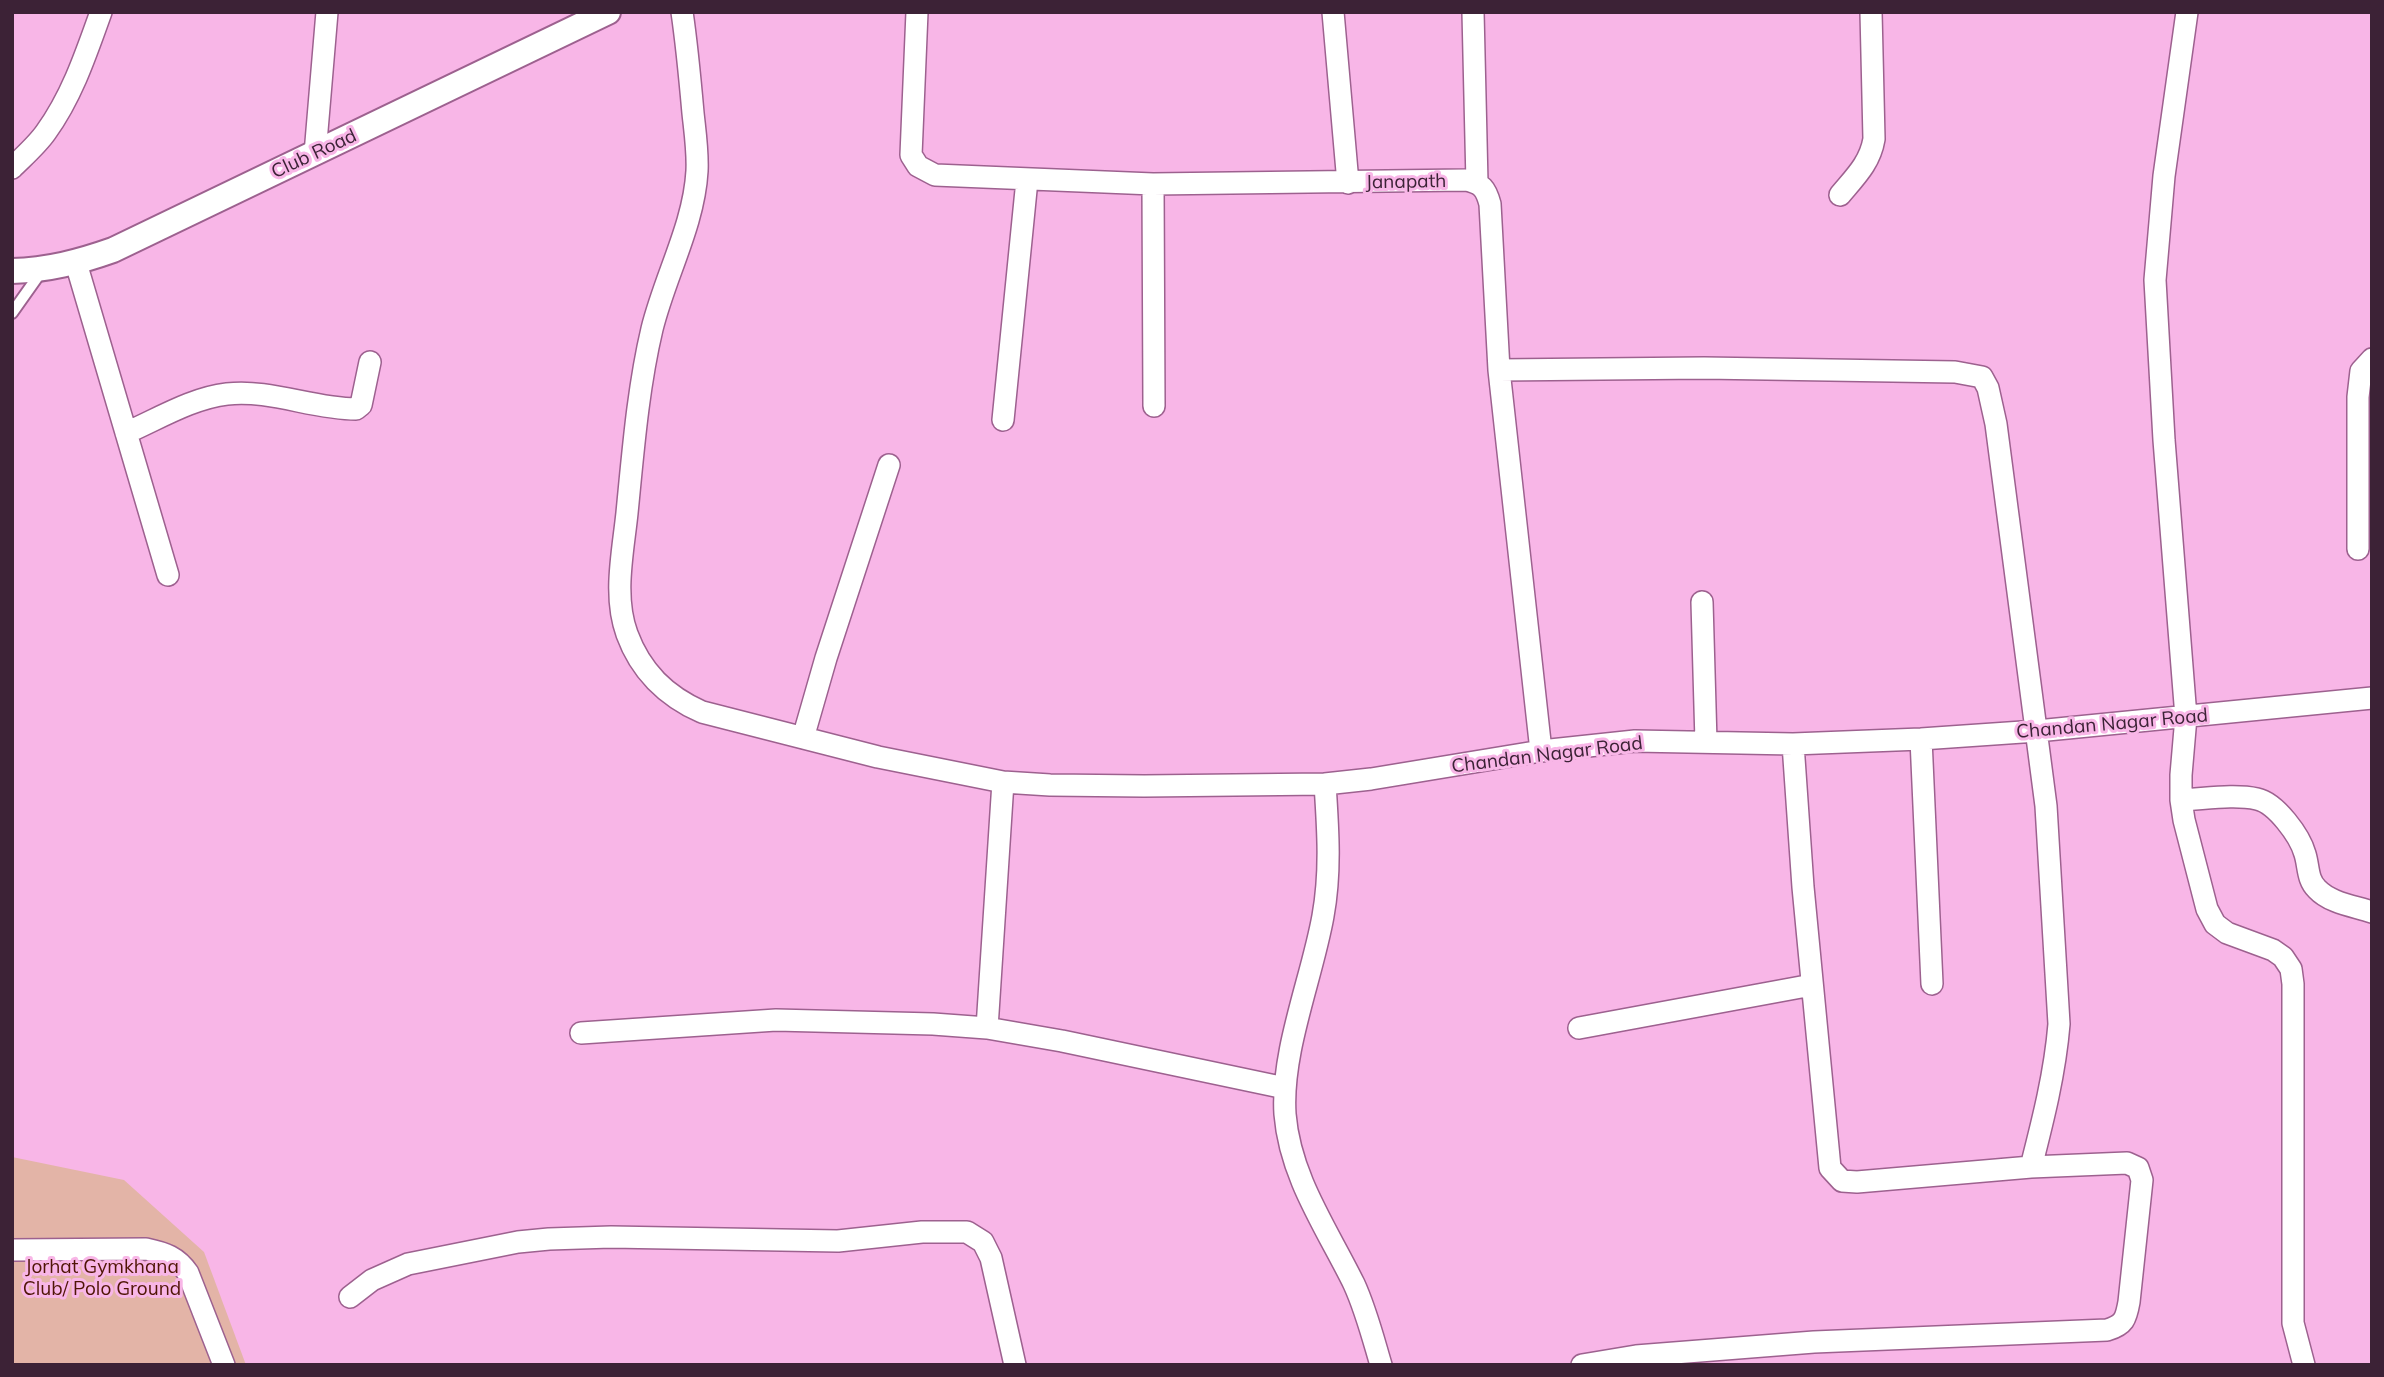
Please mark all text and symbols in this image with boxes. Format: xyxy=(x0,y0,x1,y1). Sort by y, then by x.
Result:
street label: Club Road xyxy=(268,124,360,184)
street label: Janapath xyxy=(1365,170,1447,194)
street label: Chandan Nagar Road xyxy=(2015,704,2209,744)
street label: Chandan Nagar Road xyxy=(1450,732,1644,778)
park label: Jorhat Gymkhana Club/ Polo Ground xyxy=(23,1256,181,1300)

